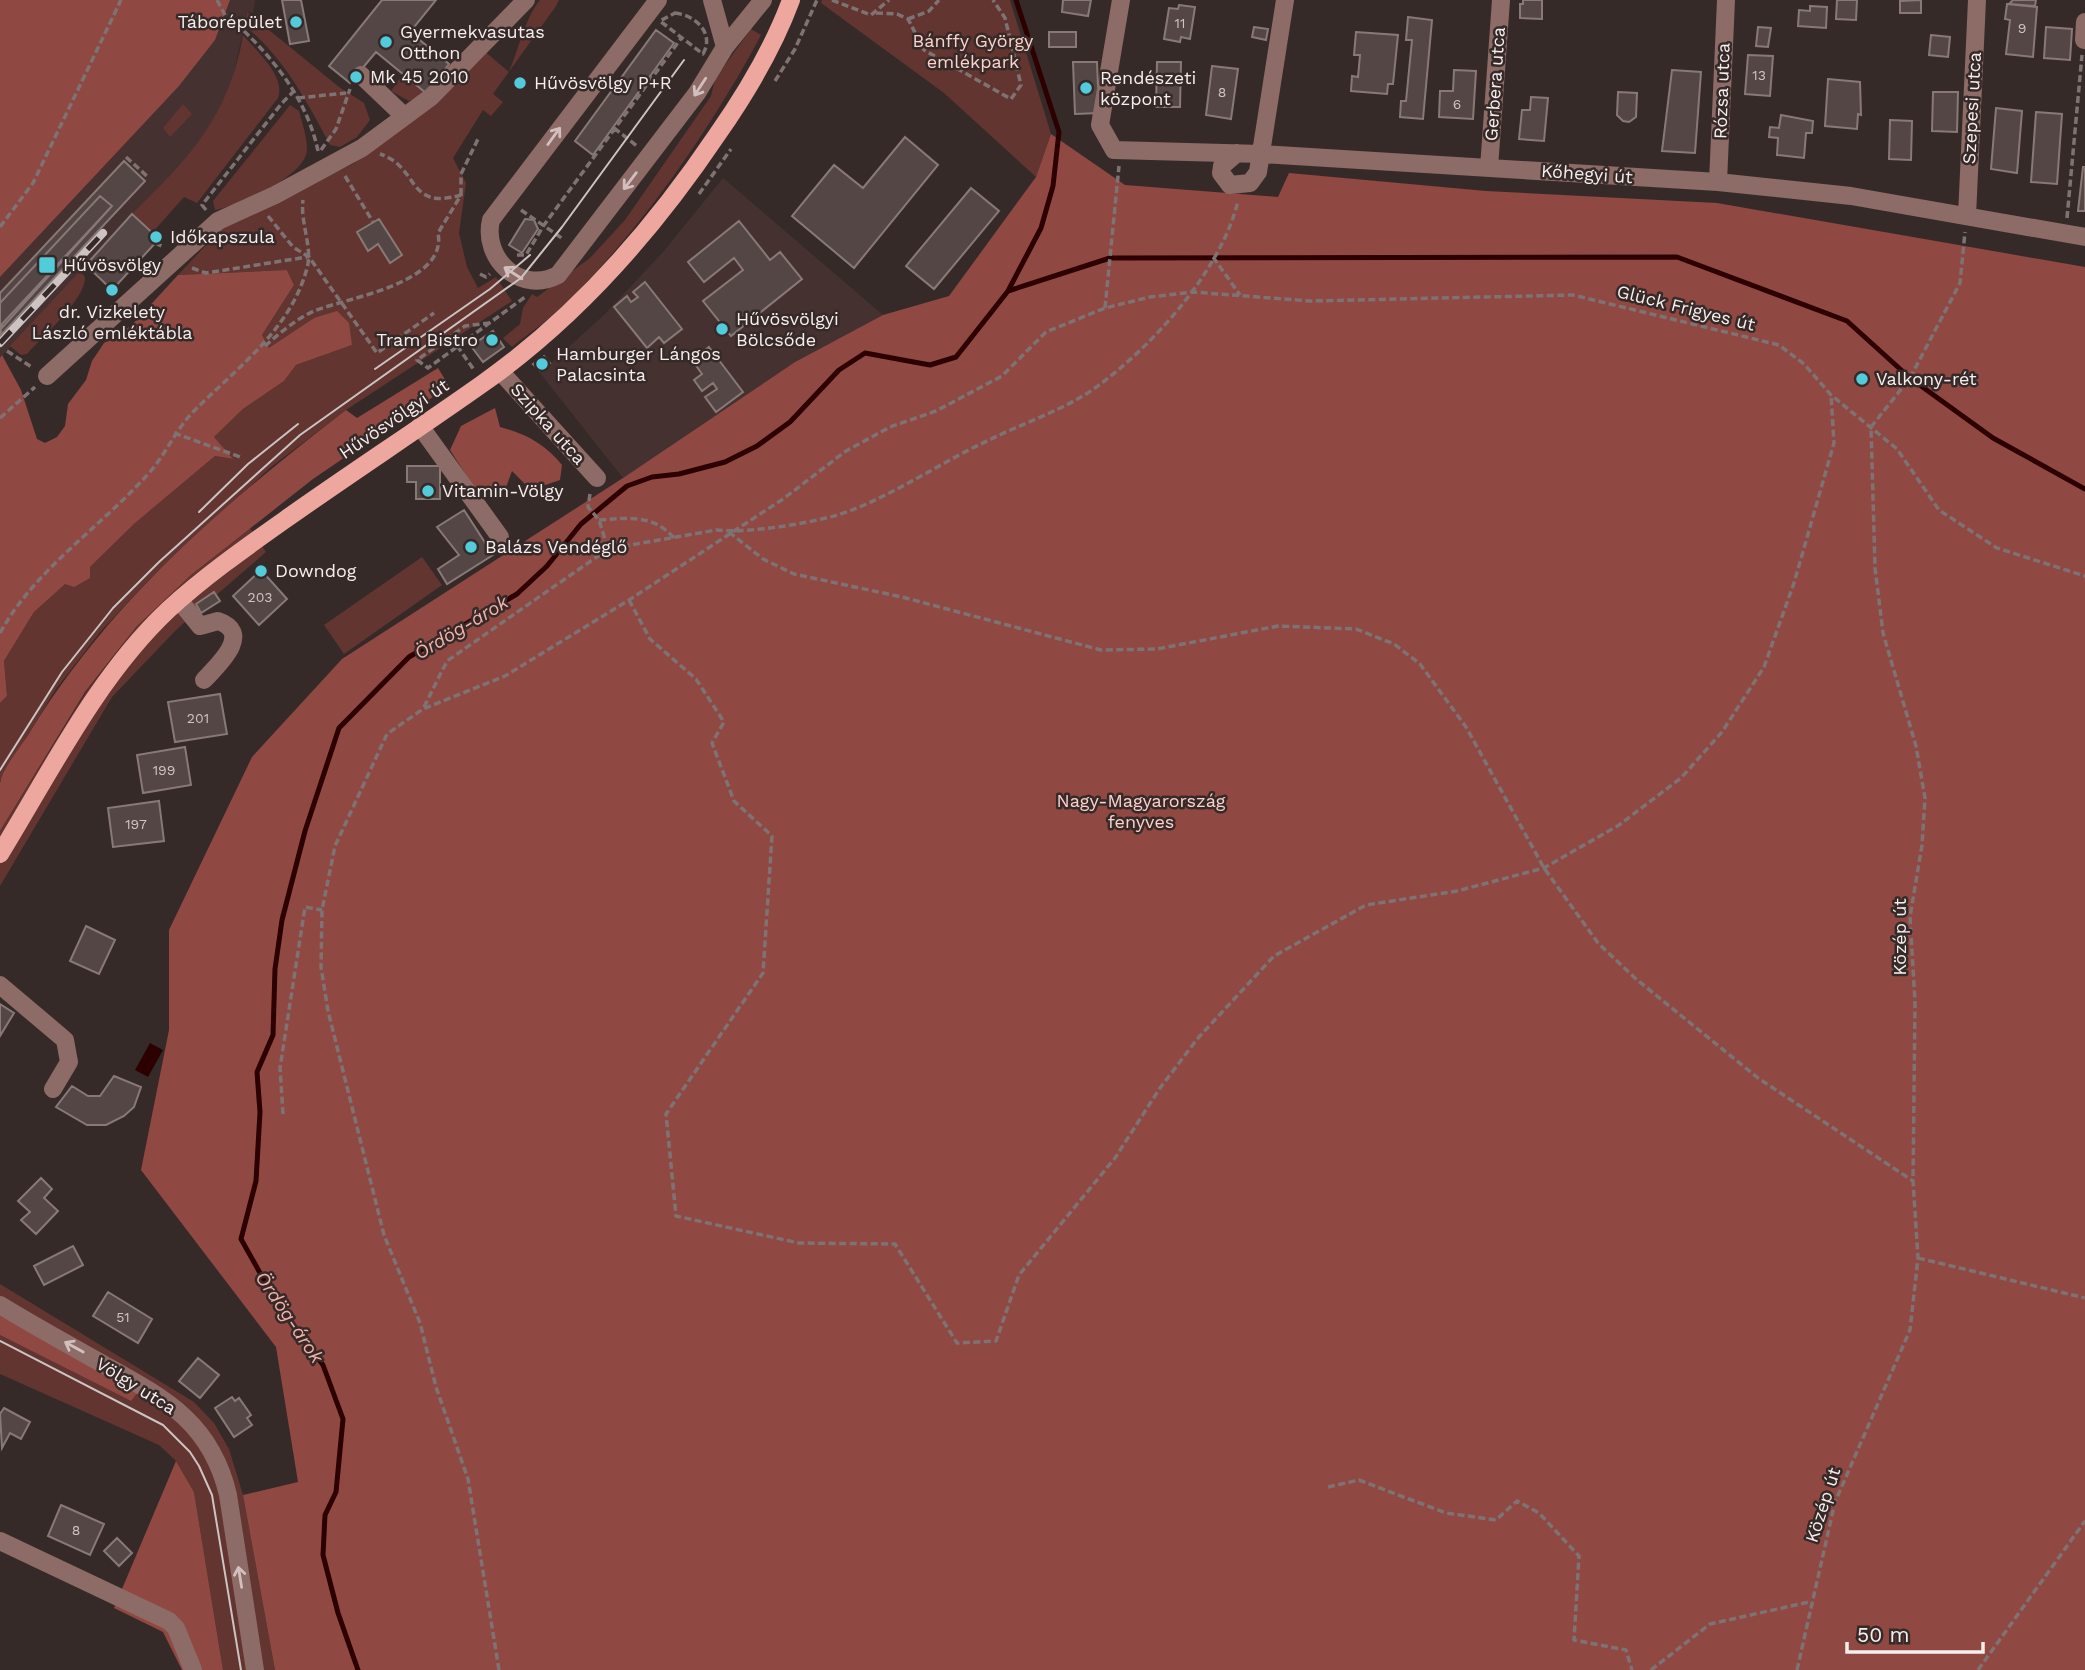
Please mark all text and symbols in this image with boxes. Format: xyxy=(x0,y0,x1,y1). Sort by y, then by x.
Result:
place label: Táborépület xyxy=(178,11,282,32)
marker: Táborépület xyxy=(288,14,304,30)
house number: 11 xyxy=(1175,15,1185,31)
house number: 9 xyxy=(2018,20,2026,36)
place label: Gyermekvasutas Otthon xyxy=(400,21,545,63)
street label: Gerbera utca xyxy=(1480,26,1509,142)
park label: Bánffy György emlékpark xyxy=(913,30,1034,72)
marker: Gyermekvasutas Otthon xyxy=(378,34,394,50)
street label: Rózsa utca xyxy=(1709,43,1734,139)
street label: Szepesi utca xyxy=(1958,51,1985,165)
place label: Mk 45 2010 xyxy=(370,66,469,87)
place label: Rendészeti központ xyxy=(1100,67,1196,109)
house number: 13 xyxy=(1752,67,1766,83)
marker: Mk 45 2010 xyxy=(348,69,364,85)
place label: Hűvösvölgy P+R xyxy=(534,72,672,93)
marker: Hűvösvölgy P+R xyxy=(512,75,528,91)
one-way arrow xyxy=(693,77,708,96)
marker: Rendészeti központ xyxy=(1078,80,1094,96)
house number: 8 xyxy=(1218,84,1226,100)
house number: 6 xyxy=(1453,96,1461,112)
one-way arrow xyxy=(547,127,561,146)
street label: Kőhegyi út xyxy=(1541,160,1634,187)
one-way arrow xyxy=(623,171,638,190)
place label: Időkapszula xyxy=(170,226,275,247)
marker: Időkapszula xyxy=(148,229,164,245)
place label: Hűvösvölgy xyxy=(63,254,162,275)
marker: Hűvösvölgy xyxy=(37,255,57,275)
one-way arrow xyxy=(504,265,523,280)
street label: Glück Frigyes út xyxy=(1615,280,1758,335)
marker: dr. Vizkelety László emléktábla xyxy=(104,282,120,298)
place label: dr. Vizkelety László emléktábla xyxy=(32,301,192,343)
place label: Hűvösvölgyi Bölcsőde xyxy=(736,308,839,350)
marker: Hűvösvölgyi Bölcsőde xyxy=(714,321,730,337)
place label: Tram Bistro xyxy=(376,329,478,350)
marker: Tram Bistro xyxy=(484,332,500,348)
place label: Hamburger Lángos Palacsinta xyxy=(556,343,721,385)
marker: Hamburger Lángos Palacsinta xyxy=(534,356,550,372)
place label: Valkony-rét xyxy=(1876,368,1977,389)
marker: Valkony-rét xyxy=(1854,371,1870,387)
street label: Hűvösvölgyi út xyxy=(335,374,453,463)
street label: Szipka utca xyxy=(506,379,590,469)
place label: Vitamin-Völgy xyxy=(442,480,564,501)
marker: Vitamin-Völgy xyxy=(420,483,436,499)
place label: Balázs Vendéglő xyxy=(485,536,627,557)
marker: Balázs Vendéglő xyxy=(463,539,479,555)
place label: Downdog xyxy=(275,560,357,581)
marker: Downdog xyxy=(253,563,269,579)
house number: 203 xyxy=(248,589,272,605)
water label: Ördög-árok xyxy=(410,590,513,665)
house number: 201 xyxy=(187,710,209,726)
house number: 199 xyxy=(153,762,175,778)
park label: Nagy-Magyarország fenyves xyxy=(1057,790,1226,832)
house number: 197 xyxy=(125,816,147,832)
street label: Közép út xyxy=(1889,898,1910,976)
water label: Ördög-árok xyxy=(250,1267,329,1368)
house number: 51 xyxy=(116,1309,130,1325)
one-way arrow xyxy=(64,1340,84,1354)
street label: Völgy utca xyxy=(92,1353,180,1418)
street label: Közép út xyxy=(1801,1464,1845,1545)
house number: 8 xyxy=(72,1522,80,1538)
one-way arrow xyxy=(234,1566,247,1588)
scale bar xyxy=(1847,1610,1983,1654)
text: 50 m xyxy=(1857,1622,1909,1647)

